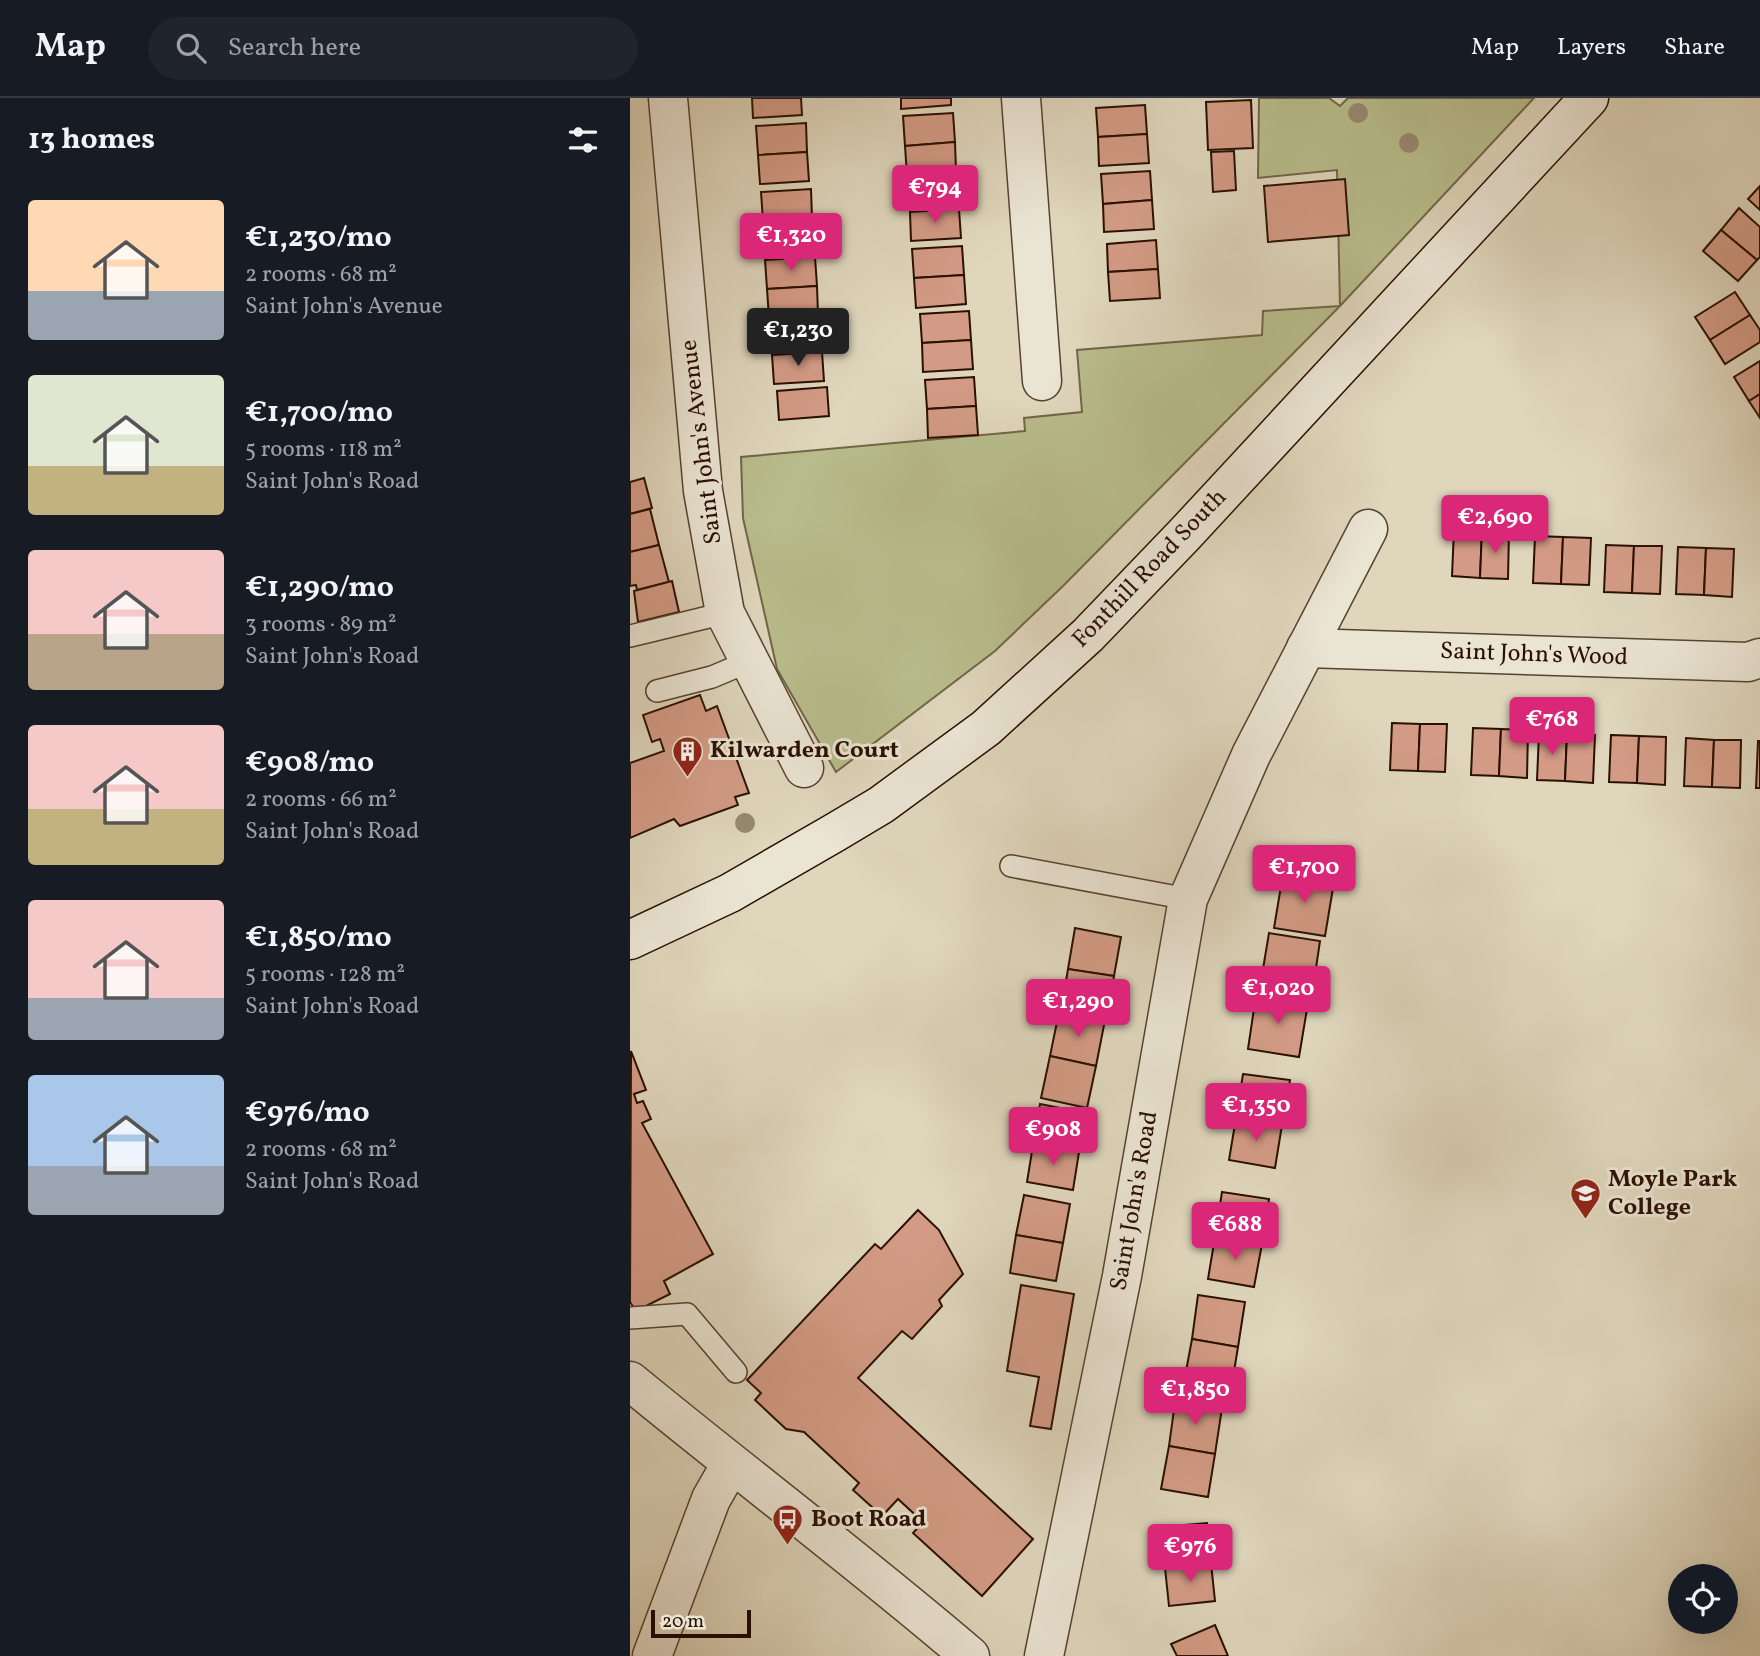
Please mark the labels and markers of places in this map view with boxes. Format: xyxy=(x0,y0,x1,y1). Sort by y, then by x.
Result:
pin: €794 xyxy=(894,166,976,225)
pin: €1,320 xyxy=(734,214,848,273)
pin: €1,230 xyxy=(741,308,855,368)
pin: €2,690 xyxy=(1438,496,1552,555)
pin: €768 xyxy=(1511,698,1593,757)
building icon: Kilwarden Court xyxy=(670,734,704,778)
place label: Kilwarden Court xyxy=(710,734,899,768)
pin: €1,700 xyxy=(1247,846,1361,905)
pin: €1,020 xyxy=(1221,967,1335,1026)
pin: €1,290 xyxy=(1021,979,1135,1039)
pin: €1,350 xyxy=(1199,1084,1313,1143)
pin: €908 xyxy=(1012,1108,1094,1167)
place label: Moyle Park College xyxy=(1608,1163,1738,1225)
school or university icon: Moyle Park College xyxy=(1568,1177,1602,1221)
pin: €688 xyxy=(1194,1202,1276,1262)
pin: €1,850 xyxy=(1138,1368,1252,1427)
bus stop icon: Boot Road xyxy=(771,1503,805,1547)
place label: Boot Road xyxy=(811,1503,927,1537)
pin: €976 xyxy=(1149,1524,1231,1584)

